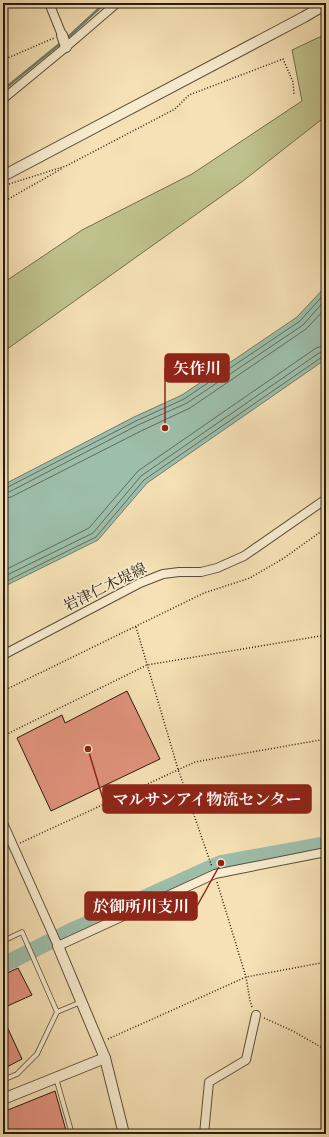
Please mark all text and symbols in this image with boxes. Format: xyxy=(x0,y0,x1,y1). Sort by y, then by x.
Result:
callout: 矢作川 xyxy=(165,354,229,382)
text: 矢作川 xyxy=(173,356,221,380)
street label: 岩津仁木堤線 xyxy=(60,557,150,616)
callout: マルサンアイ物流センター xyxy=(103,785,311,813)
text: マルサンアイ物流センター xyxy=(112,787,302,811)
callout: 於御所川支川 xyxy=(85,892,197,920)
text: 於御所川支川 xyxy=(93,894,189,918)

